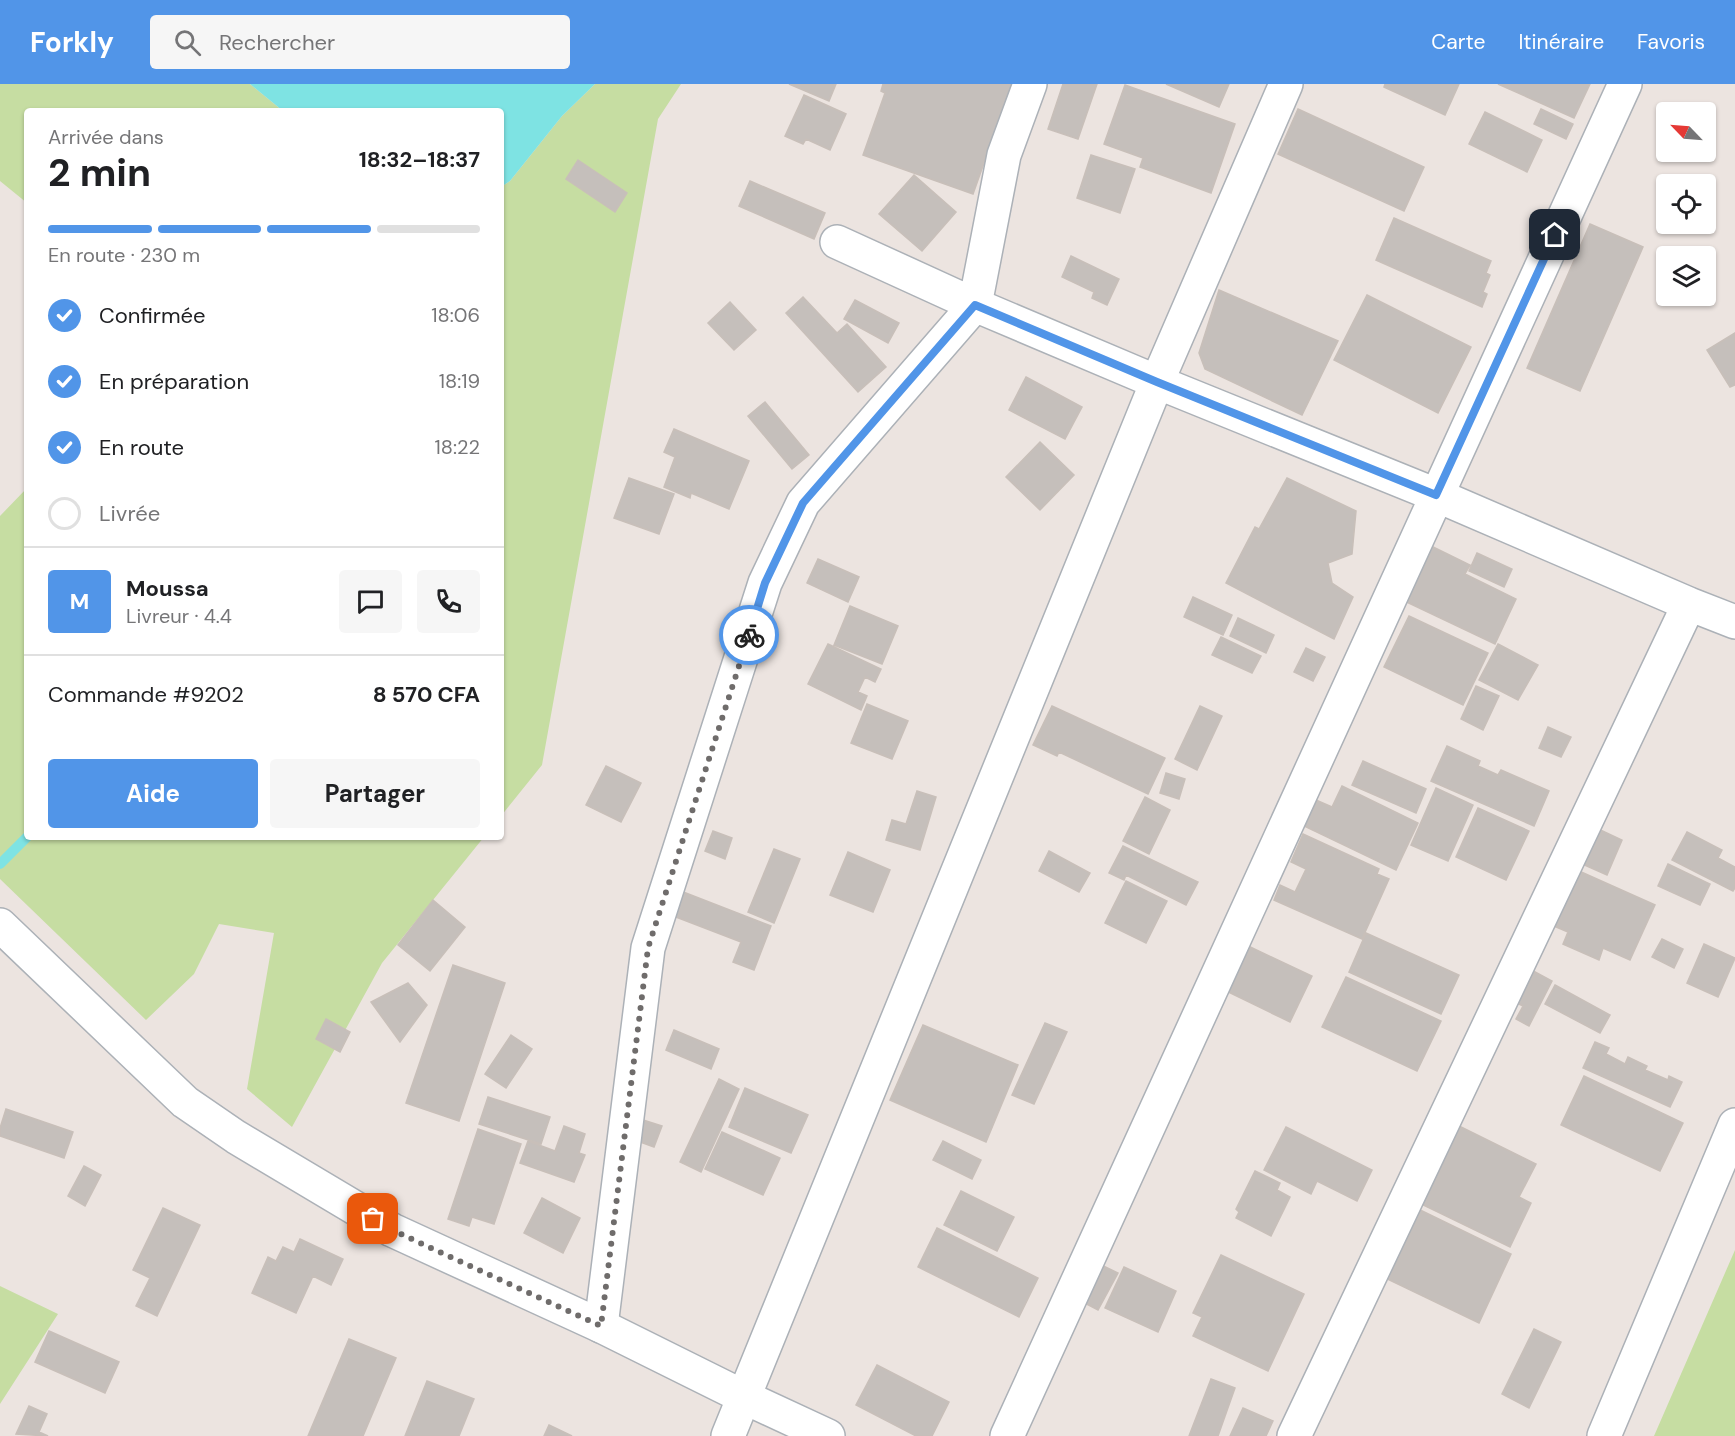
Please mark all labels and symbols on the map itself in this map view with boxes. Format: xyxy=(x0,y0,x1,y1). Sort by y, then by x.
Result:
north arrow xyxy=(1656,102,1716,162)
pin xyxy=(1529,209,1580,260)
courier xyxy=(719,605,779,665)
pin xyxy=(347,1193,398,1244)

